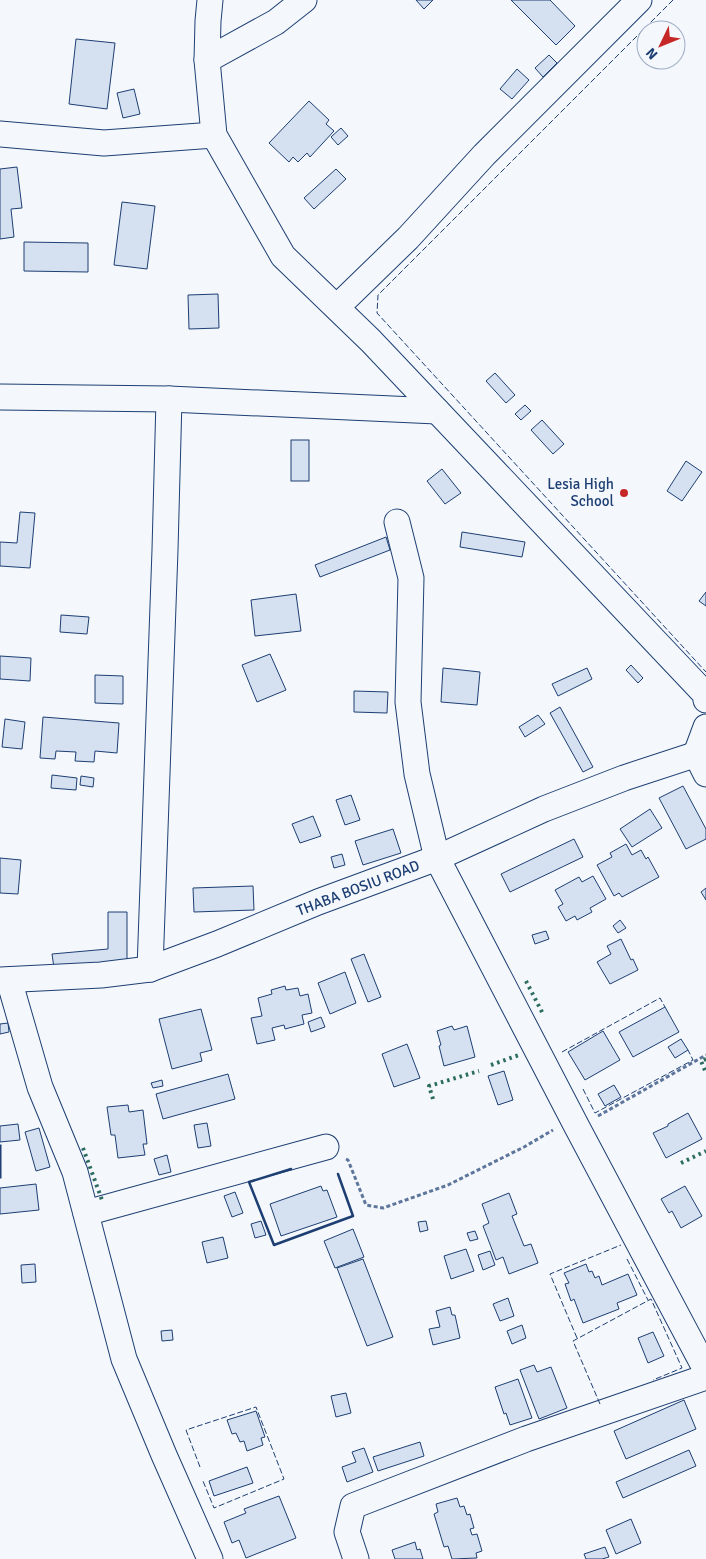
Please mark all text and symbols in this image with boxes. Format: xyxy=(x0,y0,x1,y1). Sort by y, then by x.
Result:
north arrow xyxy=(636,20,686,70)
text: N xyxy=(642,44,661,63)
place label: Lesia High School xyxy=(547,475,614,510)
marker: Lesia High School xyxy=(618,487,630,499)
street label: THABA BOSIU ROAD xyxy=(294,856,422,920)

